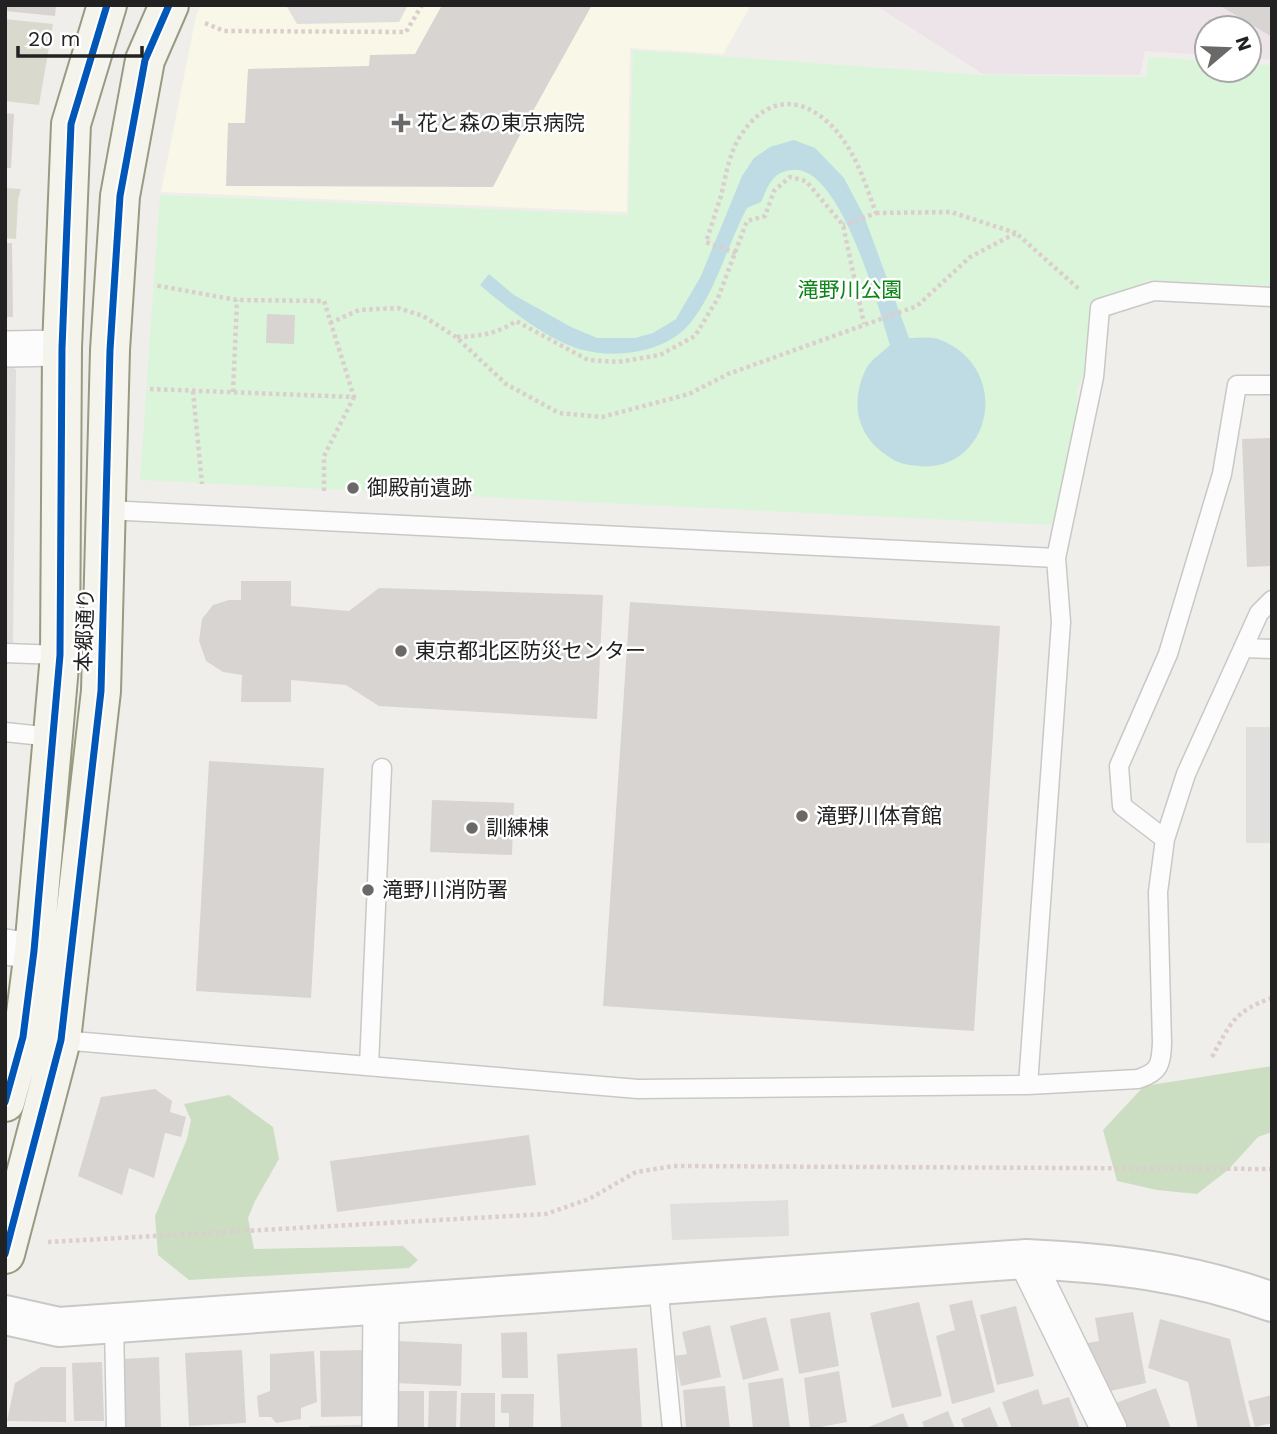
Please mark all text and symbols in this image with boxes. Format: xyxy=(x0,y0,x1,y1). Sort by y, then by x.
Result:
scale bar xyxy=(18,14,142,58)
north arrow xyxy=(1193,14,1263,84)
text: 20 m xyxy=(28,26,80,51)
text: N xyxy=(1230,33,1257,54)
place label: 花と森の東京病院 xyxy=(417,110,585,135)
marker: 花と森の東京病院 xyxy=(391,113,411,133)
park label: 滝野川公園 xyxy=(798,277,903,302)
place label: 御殿前遺跡 xyxy=(367,475,472,500)
marker: 御殿前遺跡 xyxy=(345,480,361,496)
street label: 本郷通り xyxy=(71,588,98,672)
place label: 東京都北区防災センター xyxy=(415,638,646,663)
marker: 東京都北区防災センター xyxy=(393,643,409,659)
place label: 滝野川体育館 xyxy=(816,803,942,828)
marker: 滝野川体育館 xyxy=(794,808,810,824)
place label: 訓練棟 xyxy=(486,815,549,840)
marker: 訓練棟 xyxy=(464,820,480,836)
place label: 滝野川消防署 xyxy=(382,877,508,902)
marker: 滝野川消防署 xyxy=(360,882,376,898)

